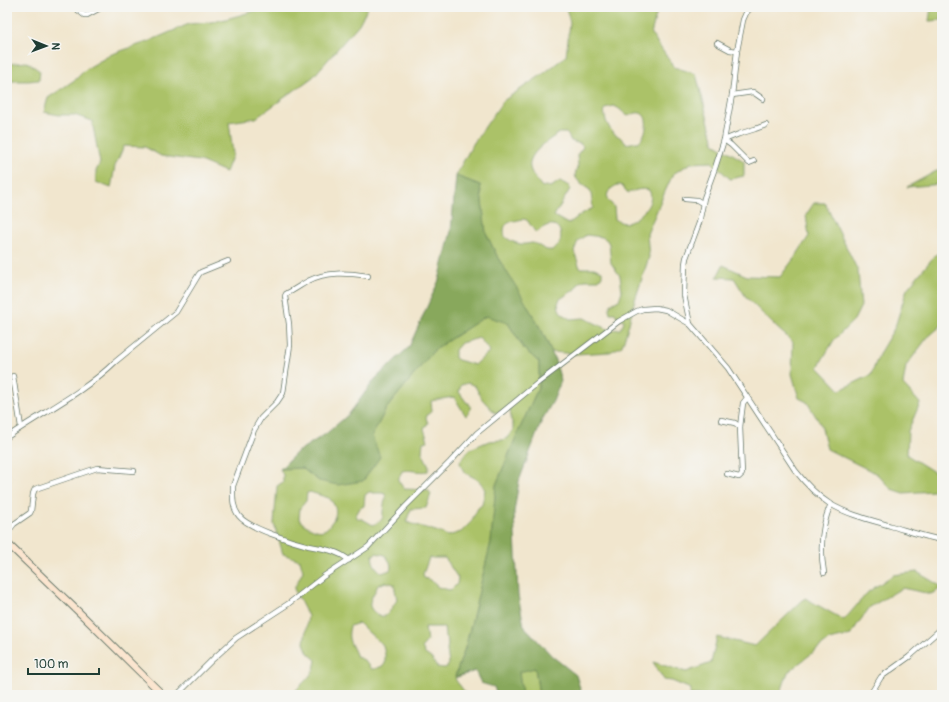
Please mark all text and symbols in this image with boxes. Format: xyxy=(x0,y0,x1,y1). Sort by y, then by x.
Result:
north arrow xyxy=(26,26,66,66)
text: N xyxy=(49,42,62,51)
scale bar xyxy=(28,650,99,676)
text: 100 m xyxy=(34,657,69,672)

